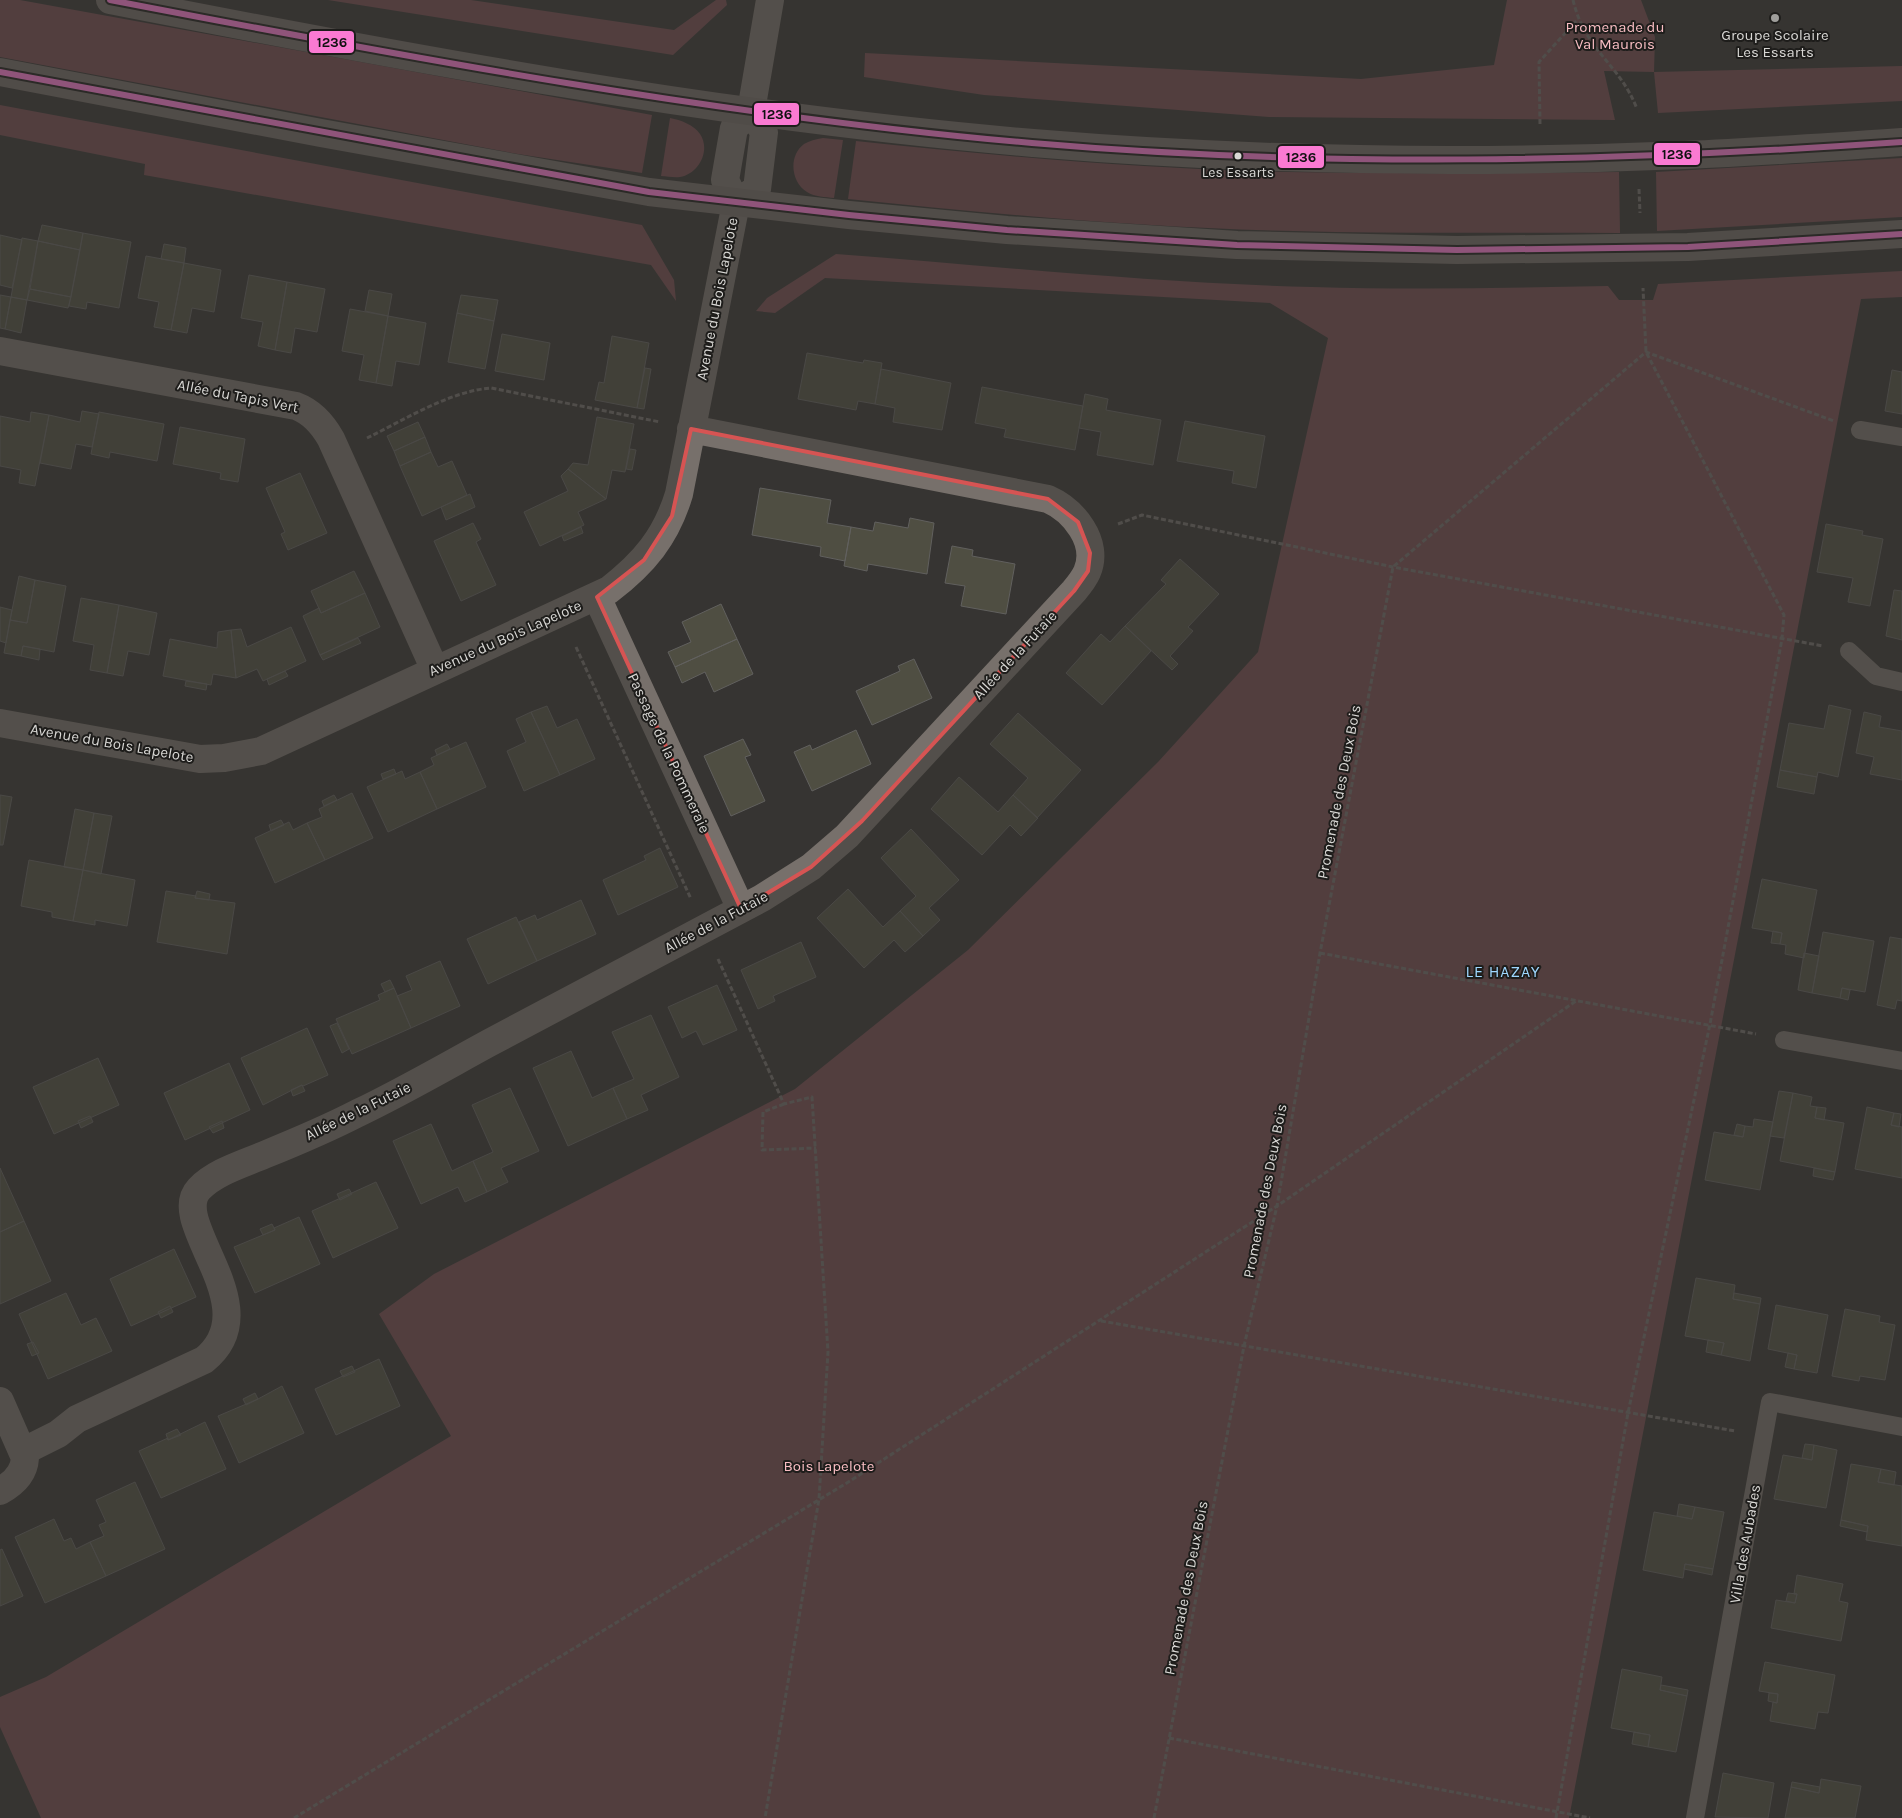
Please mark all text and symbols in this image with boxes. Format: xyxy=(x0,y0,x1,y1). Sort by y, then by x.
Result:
marker: Groupe Scolaire Les Essarts xyxy=(1769,12,1781,24)
park label: Promenade du Val Maurois xyxy=(1565,18,1665,53)
place label: Groupe Scolaire Les Essarts xyxy=(1721,26,1829,61)
line badge: 1236 xyxy=(308,30,355,54)
text: 1236 xyxy=(317,34,347,51)
line badge: 1236 xyxy=(753,102,800,126)
text: 1236 xyxy=(762,106,792,123)
line badge: 1236 xyxy=(1653,142,1701,166)
line badge: 1236 xyxy=(1277,145,1325,169)
text: 1236 xyxy=(1662,146,1692,163)
text: 1236 xyxy=(1286,149,1316,166)
marker: Les Essarts xyxy=(1233,151,1243,161)
place label: Les Essarts xyxy=(1202,164,1274,181)
street label: Avenue du Bois Lapelote xyxy=(692,216,742,382)
street label: Allée du Tapis Vert xyxy=(176,375,301,417)
street label: Avenue du Bois Lapelote xyxy=(426,596,584,680)
street label: Allée de la Futaie xyxy=(969,607,1061,703)
street label: Passage de la Pommeraie xyxy=(624,670,714,836)
street label: Promenade des Deux Bois xyxy=(1313,703,1365,881)
street label: Avenue du Bois Lapelote xyxy=(29,720,195,766)
street label: Allée de la Futaie xyxy=(661,887,771,957)
district label: LE HAZAY xyxy=(1465,962,1541,981)
street label: Allée de la Futaie xyxy=(302,1078,414,1144)
street label: Promenade des Deux Bois xyxy=(1239,1102,1291,1280)
park label: Bois Lapelote xyxy=(784,1457,874,1475)
street label: Villa des Aubades xyxy=(1726,1483,1764,1605)
street label: Promenade des Deux Bois xyxy=(1160,1499,1212,1677)

